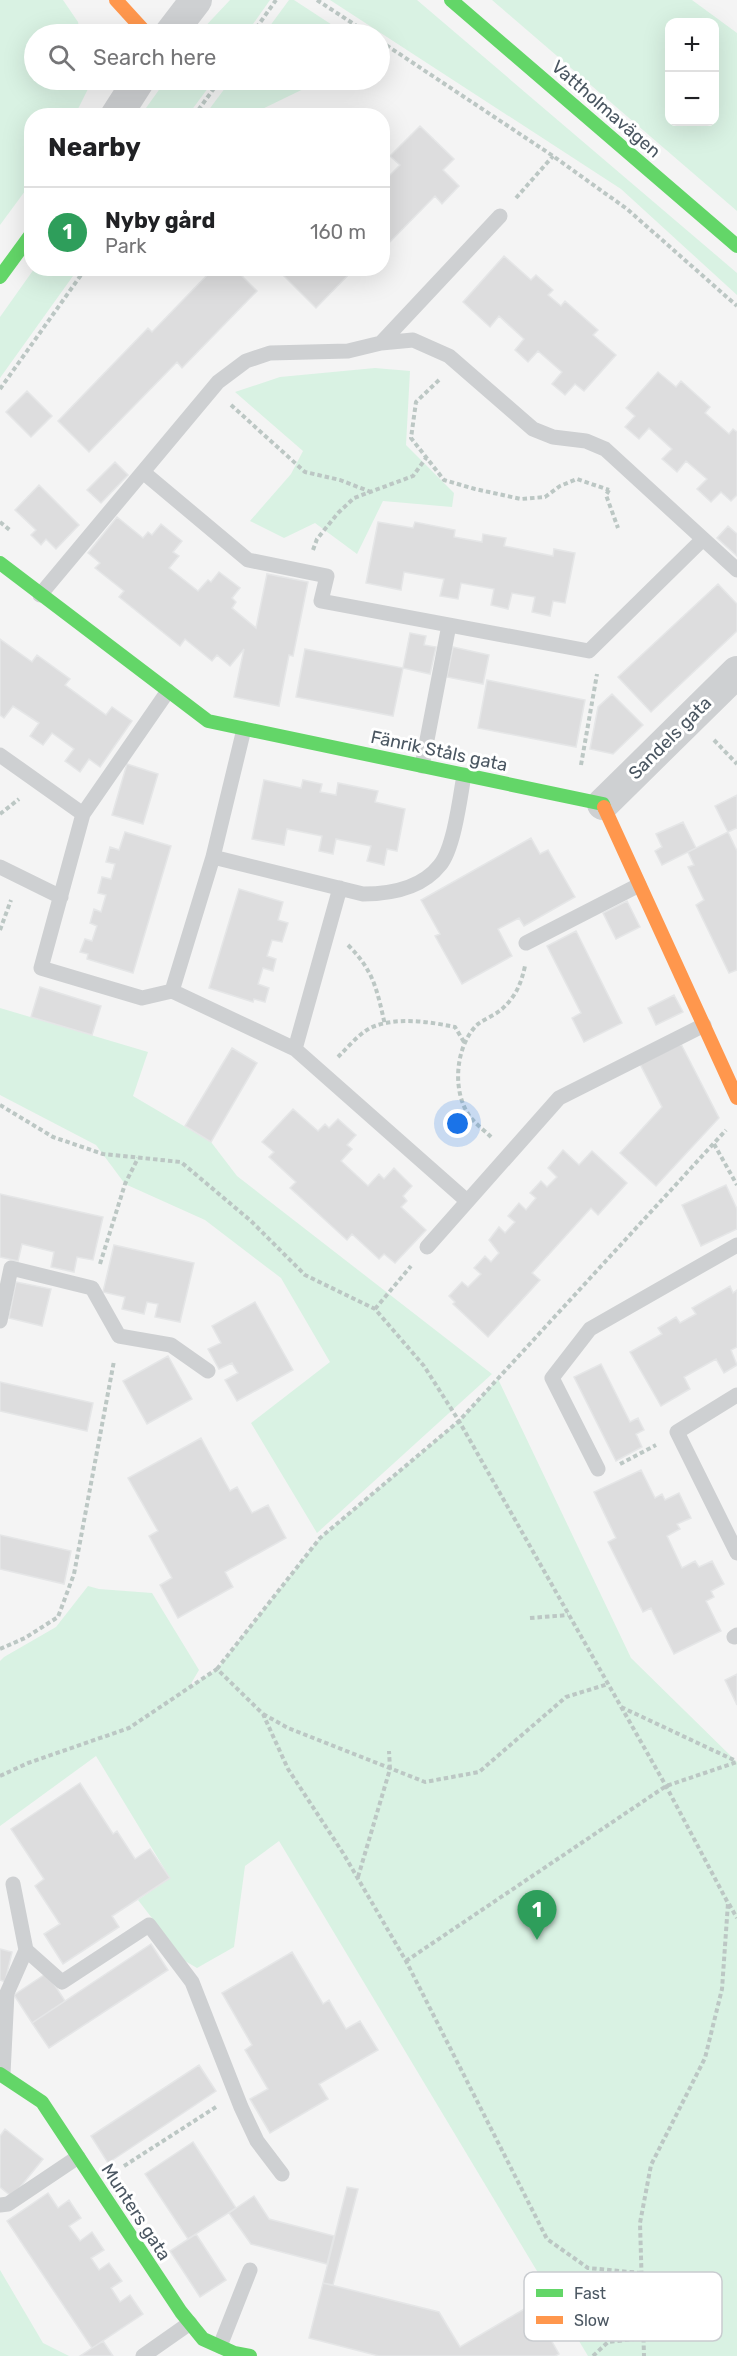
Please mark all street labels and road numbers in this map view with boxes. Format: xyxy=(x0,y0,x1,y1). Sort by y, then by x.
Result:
street label: Vattholmavägen xyxy=(547,56,665,162)
street label: Sandels gata xyxy=(624,692,716,784)
street label: Fänrik Ståls gata xyxy=(369,726,509,776)
street label: Munters gata xyxy=(97,2159,175,2265)

